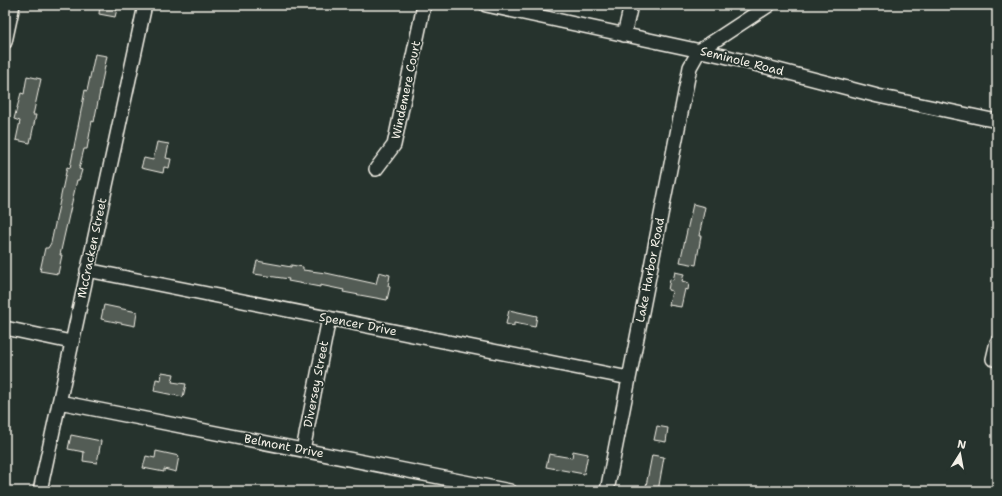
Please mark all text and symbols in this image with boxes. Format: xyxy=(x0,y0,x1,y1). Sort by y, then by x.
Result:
street label: Windemere Court xyxy=(388,39,424,141)
street label: Seminole Road xyxy=(698,43,786,79)
street label: McCracken Street xyxy=(74,196,110,300)
street label: Lake Harbor Road xyxy=(632,216,668,324)
street label: Spencer Drive xyxy=(318,309,398,339)
street label: Diversey Street xyxy=(300,339,332,429)
street label: Belmont Drive xyxy=(243,430,325,462)
north arrow xyxy=(940,434,980,474)
text: N xyxy=(956,436,968,453)

